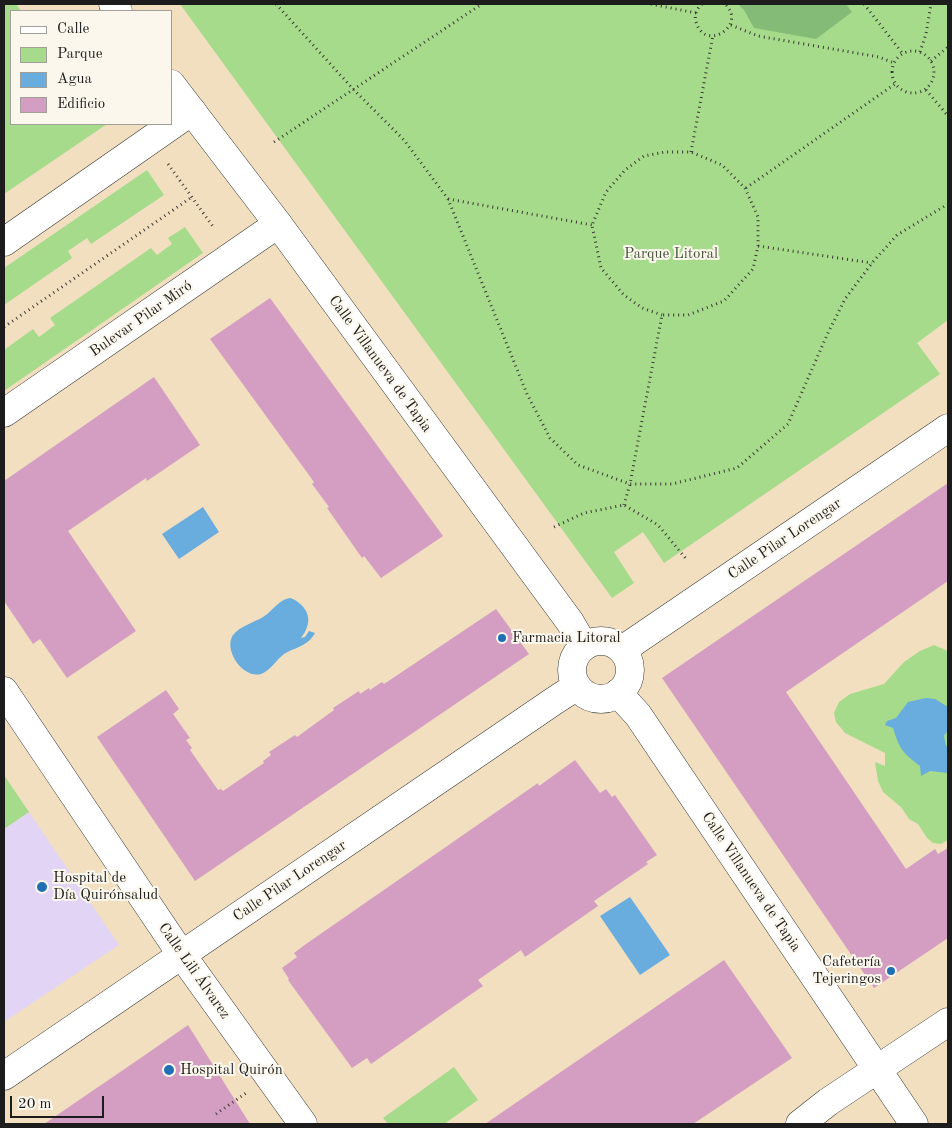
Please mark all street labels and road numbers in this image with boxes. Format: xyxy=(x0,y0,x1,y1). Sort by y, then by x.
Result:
street label: Bulevar Pilar Miró xyxy=(86,277,196,361)
street label: Calle Villanueva de Tapia xyxy=(324,292,436,436)
street label: Calle Pilar Lorengar xyxy=(725,494,845,584)
street label: Calle Villanueva de Tapia xyxy=(697,809,805,955)
street label: Calle Pilar Lorengar xyxy=(230,836,350,926)
street label: Calle Lili Álvarez xyxy=(154,920,234,1022)

